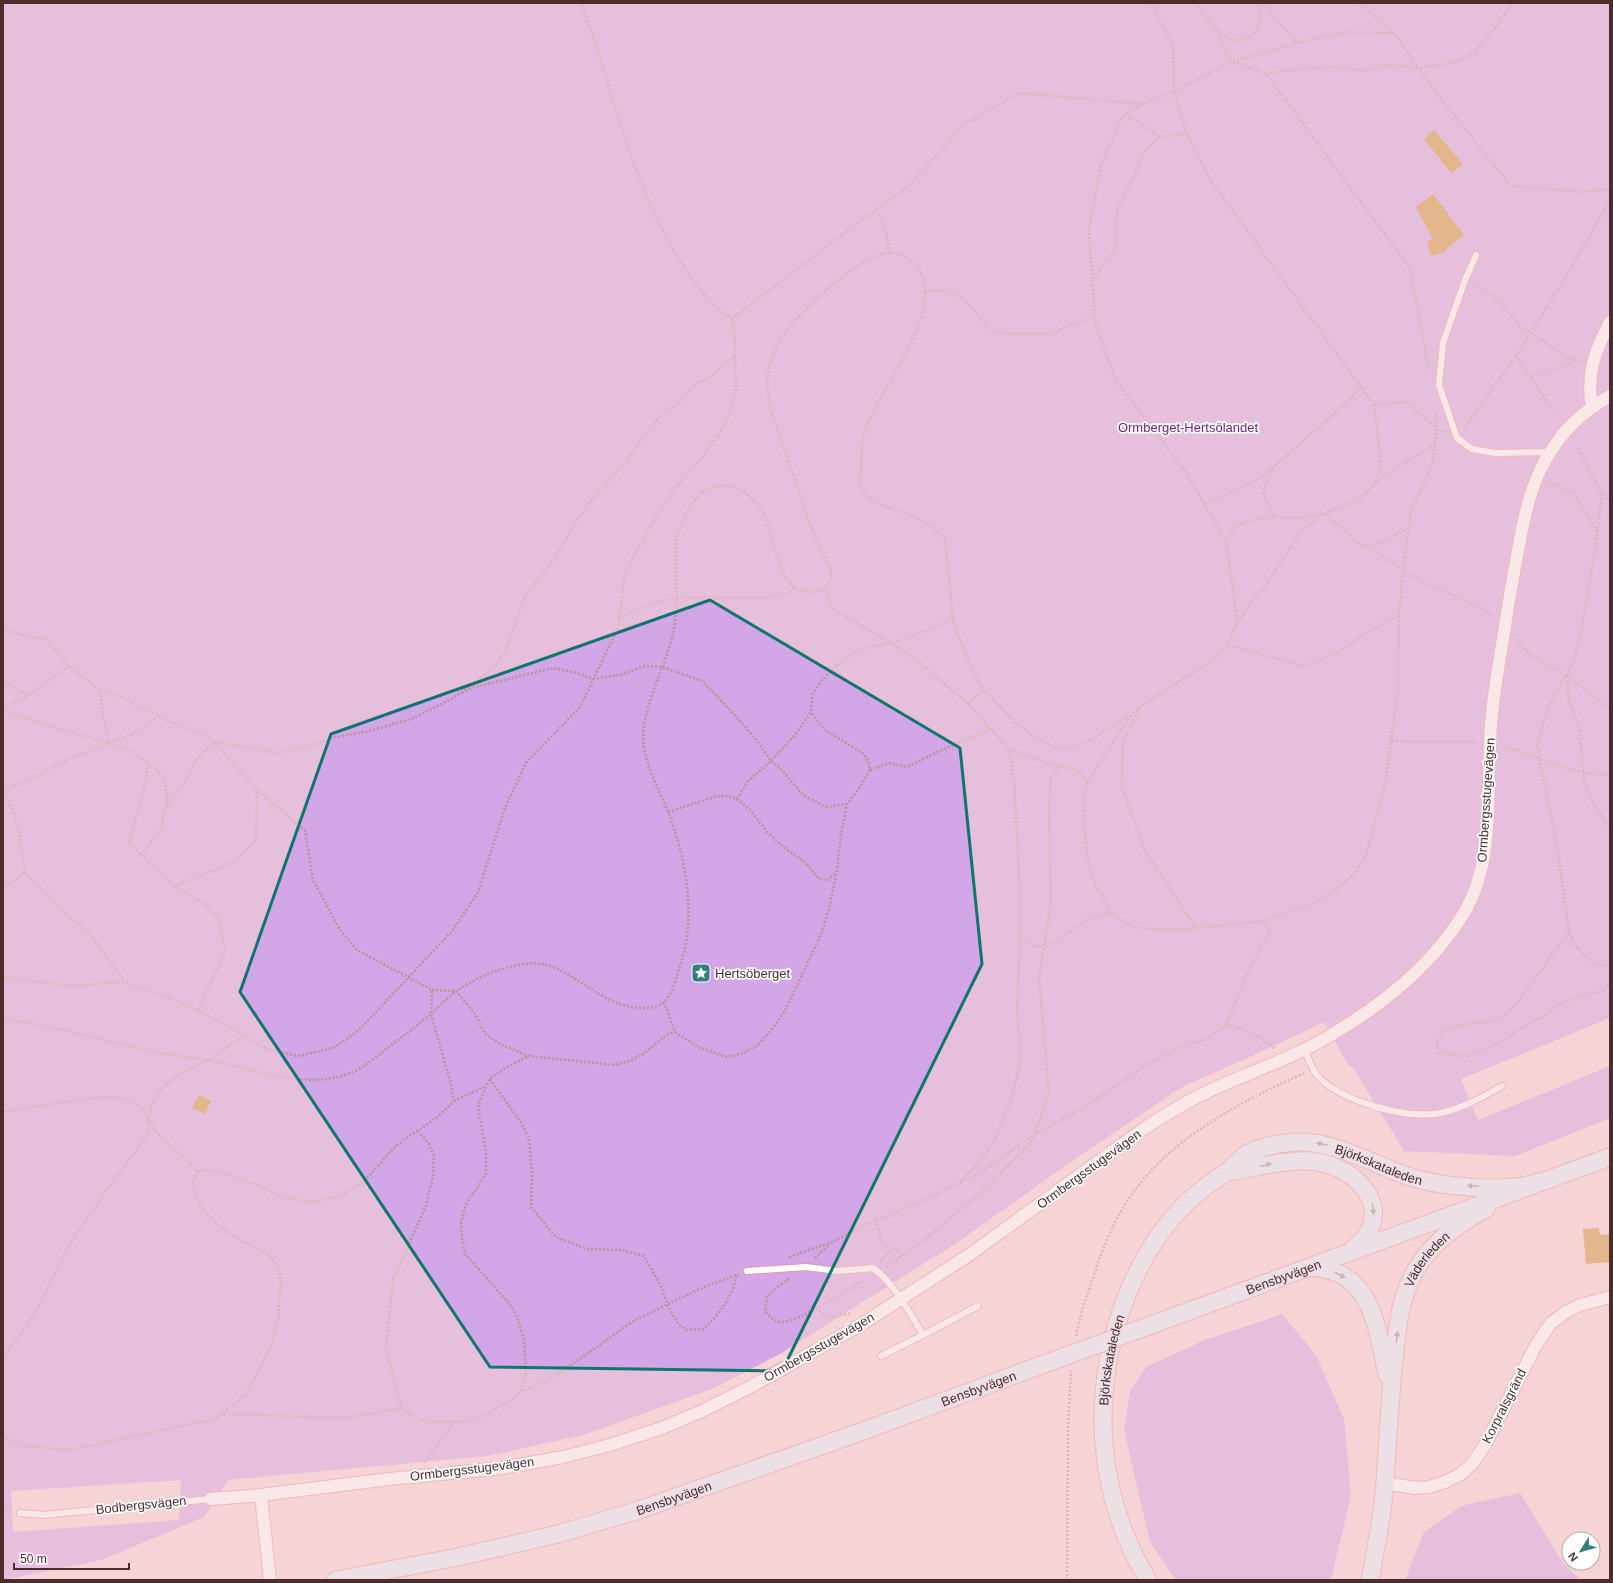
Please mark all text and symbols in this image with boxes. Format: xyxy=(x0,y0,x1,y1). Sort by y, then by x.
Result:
park label: Ormberget-Hertsölandet xyxy=(1118,420,1258,435)
street label: Ormbergsstugevägen xyxy=(1474,737,1498,863)
place icon: Hertsöberget xyxy=(690,962,712,984)
place label: Hertsöberget xyxy=(715,966,791,981)
street label: Ormbergsstugevägen xyxy=(1034,1126,1144,1212)
one-way arrow xyxy=(1316,1141,1328,1147)
street label: Björkskataleden xyxy=(1333,1141,1424,1188)
one-way arrow xyxy=(1260,1162,1272,1168)
one-way arrow xyxy=(1467,1183,1479,1190)
one-way arrow xyxy=(1369,1203,1376,1215)
street label: Väderleden xyxy=(1401,1228,1452,1289)
street label: Bensbyvägen xyxy=(1244,1256,1323,1297)
one-way arrow xyxy=(1334,1272,1346,1278)
street label: Ormbergsstugevägen xyxy=(761,1309,877,1385)
street label: Björkskataleden xyxy=(1096,1313,1127,1406)
one-way arrow xyxy=(1394,1331,1400,1343)
street label: Korpralsgränd xyxy=(1479,1366,1529,1446)
street label: Bensbyvägen xyxy=(939,1368,1018,1409)
street label: Ormbergsstugevägen xyxy=(409,1454,535,1484)
street label: Bensbyvägen xyxy=(634,1478,713,1518)
street label: Bodbergsvägen xyxy=(95,1493,187,1517)
north arrow xyxy=(1561,1531,1601,1571)
scale bar xyxy=(14,1545,129,1571)
text: N xyxy=(1566,1550,1580,1564)
text: 50 m xyxy=(20,1552,47,1566)

